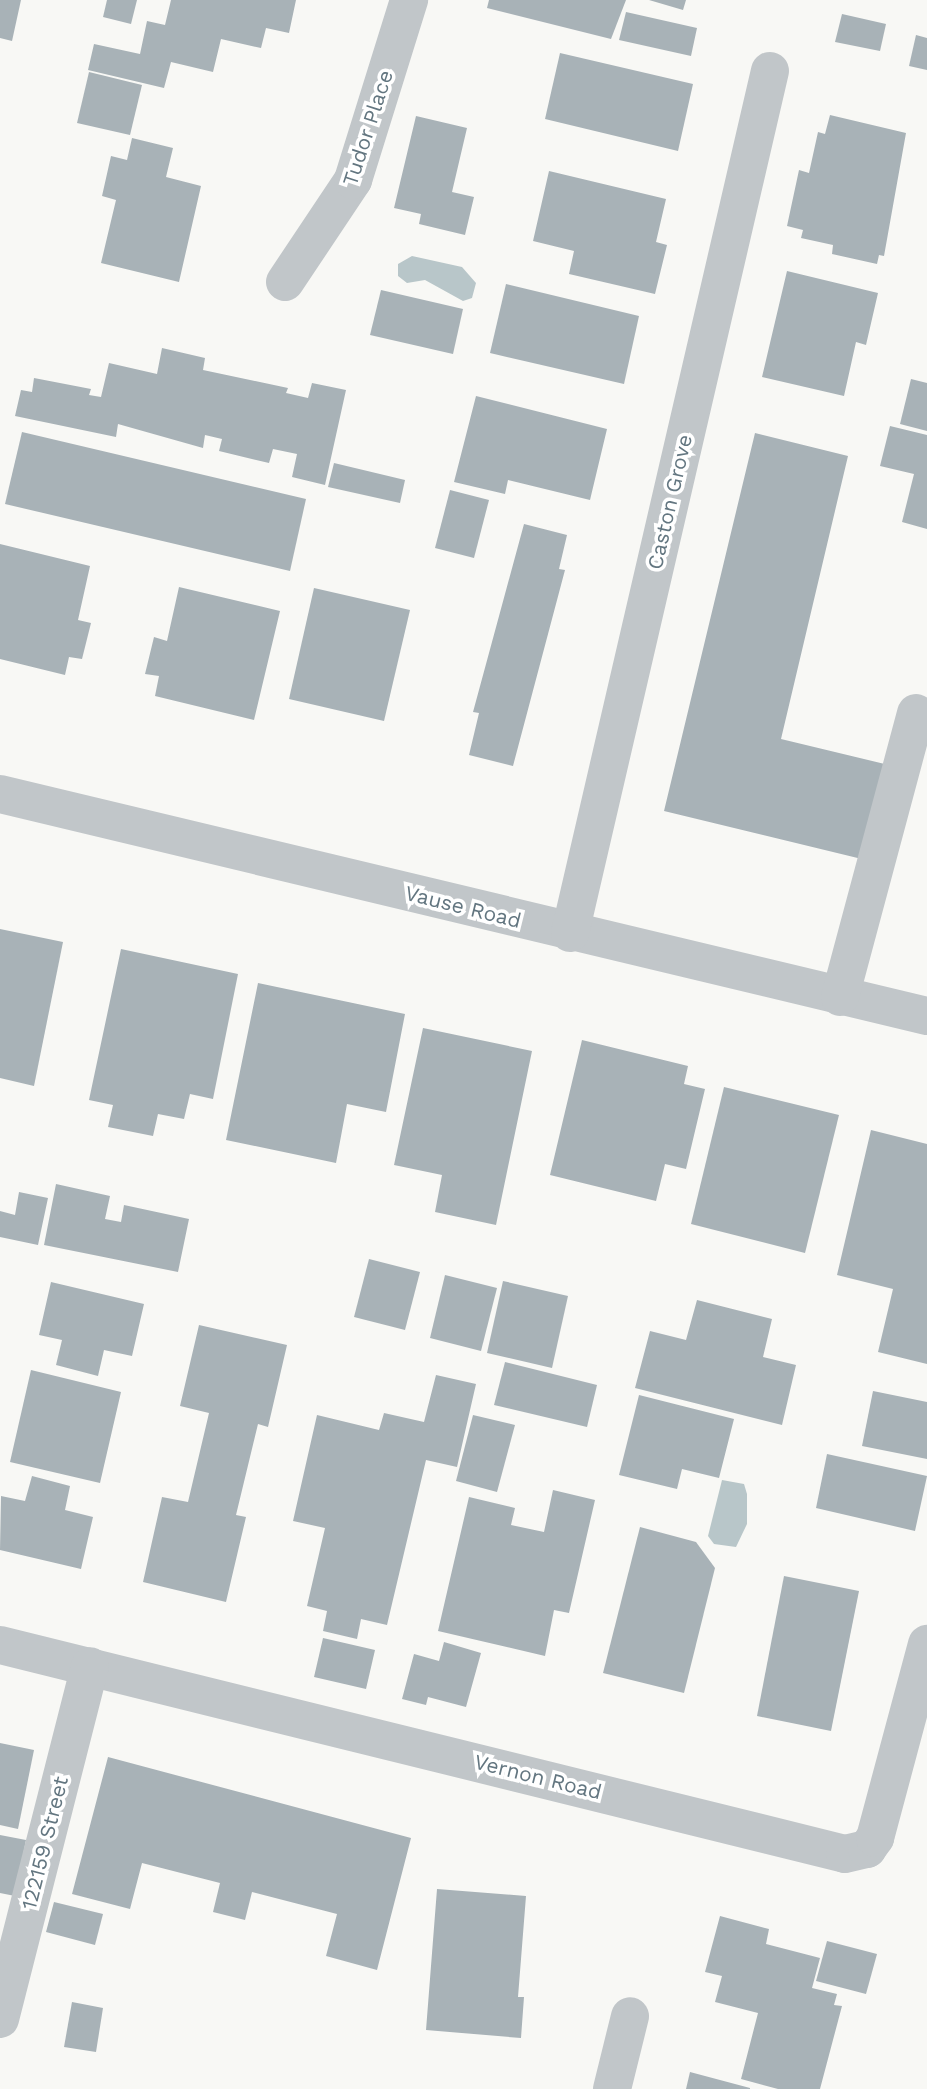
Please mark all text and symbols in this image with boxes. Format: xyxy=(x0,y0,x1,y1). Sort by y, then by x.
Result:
street label: Tudor Place xyxy=(337,67,399,189)
street label: Caston Grove xyxy=(642,432,698,572)
street label: Vause Road xyxy=(402,880,524,934)
street label: Vernon Road xyxy=(472,1749,604,1805)
street label: 122159 Street xyxy=(16,1774,74,1912)

